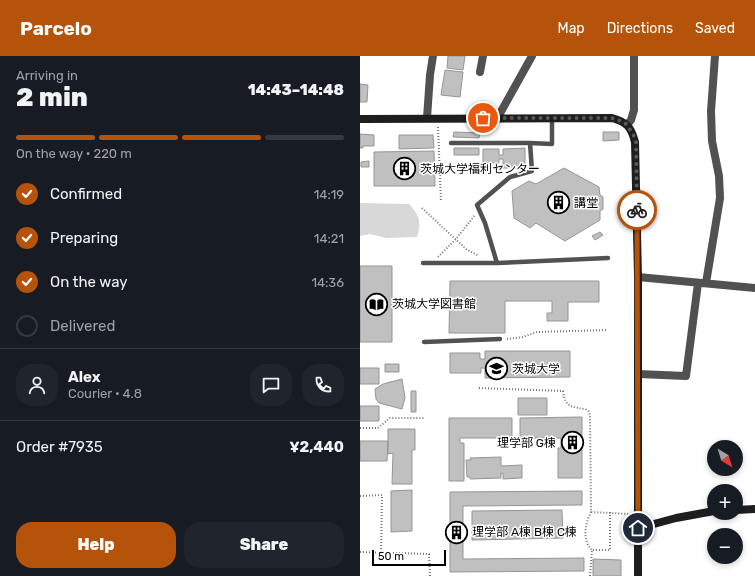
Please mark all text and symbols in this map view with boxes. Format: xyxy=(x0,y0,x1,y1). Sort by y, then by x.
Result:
text: Parcelo xyxy=(20,17,92,40)
text: Map xyxy=(558,20,585,37)
text: Directions xyxy=(607,20,673,37)
text: Saved xyxy=(695,20,735,37)
text: Arriving in xyxy=(16,68,78,83)
text: 14:43–14:48 xyxy=(248,81,344,99)
text: 2 min xyxy=(16,82,88,113)
pin xyxy=(466,101,500,135)
icon: bag xyxy=(472,107,494,129)
text: On the way · 220 m xyxy=(16,146,132,161)
building icon: 茨城大学福利センター xyxy=(391,156,417,182)
place label: 茨城大学福利センター xyxy=(420,162,540,176)
icon: check xyxy=(16,183,38,205)
text: Confirmed xyxy=(50,185,122,203)
text: 14:19 xyxy=(314,187,344,202)
building icon: 講堂 xyxy=(545,190,571,216)
courier xyxy=(617,190,657,230)
place label: 講堂 xyxy=(574,196,598,210)
icon: bike xyxy=(626,199,648,221)
icon: check xyxy=(16,227,38,249)
text: Preparing xyxy=(50,229,118,247)
text: 14:21 xyxy=(314,231,344,246)
icon: check xyxy=(16,271,38,293)
text: On the way xyxy=(50,273,128,291)
text: 14:36 xyxy=(311,275,344,290)
library icon: 茨城大学図書館 xyxy=(363,291,389,317)
place label: 茨城大学図書館 xyxy=(392,297,476,311)
text: Delivered xyxy=(50,317,115,335)
school or university icon: 茨城大学 xyxy=(484,356,510,382)
place label: 茨城大学 xyxy=(512,362,560,376)
button: person xyxy=(16,364,58,406)
button: chat xyxy=(250,364,292,406)
button: phone xyxy=(302,364,344,406)
text: Alex xyxy=(68,368,101,386)
text: Courier · 4.8 xyxy=(68,386,142,401)
building icon: 理学部 G棟 xyxy=(559,430,585,456)
place label: 理学部 G棟 xyxy=(497,436,556,450)
text: Order #7935 xyxy=(16,438,103,456)
text: ¥2,440 xyxy=(289,438,344,456)
north arrow xyxy=(707,440,743,476)
map controls xyxy=(707,440,743,564)
button: + xyxy=(707,484,743,520)
pin xyxy=(621,511,655,545)
icon: home xyxy=(627,517,649,539)
building icon: 理学部 A棟 B棟 C棟 xyxy=(444,519,470,545)
button: Help xyxy=(16,522,176,568)
button: Share xyxy=(184,522,344,568)
place label: 理学部 A棟 B棟 C棟 xyxy=(472,525,577,539)
button: − xyxy=(707,528,743,564)
scale bar xyxy=(372,548,446,567)
text: 50 m xyxy=(378,550,404,563)

